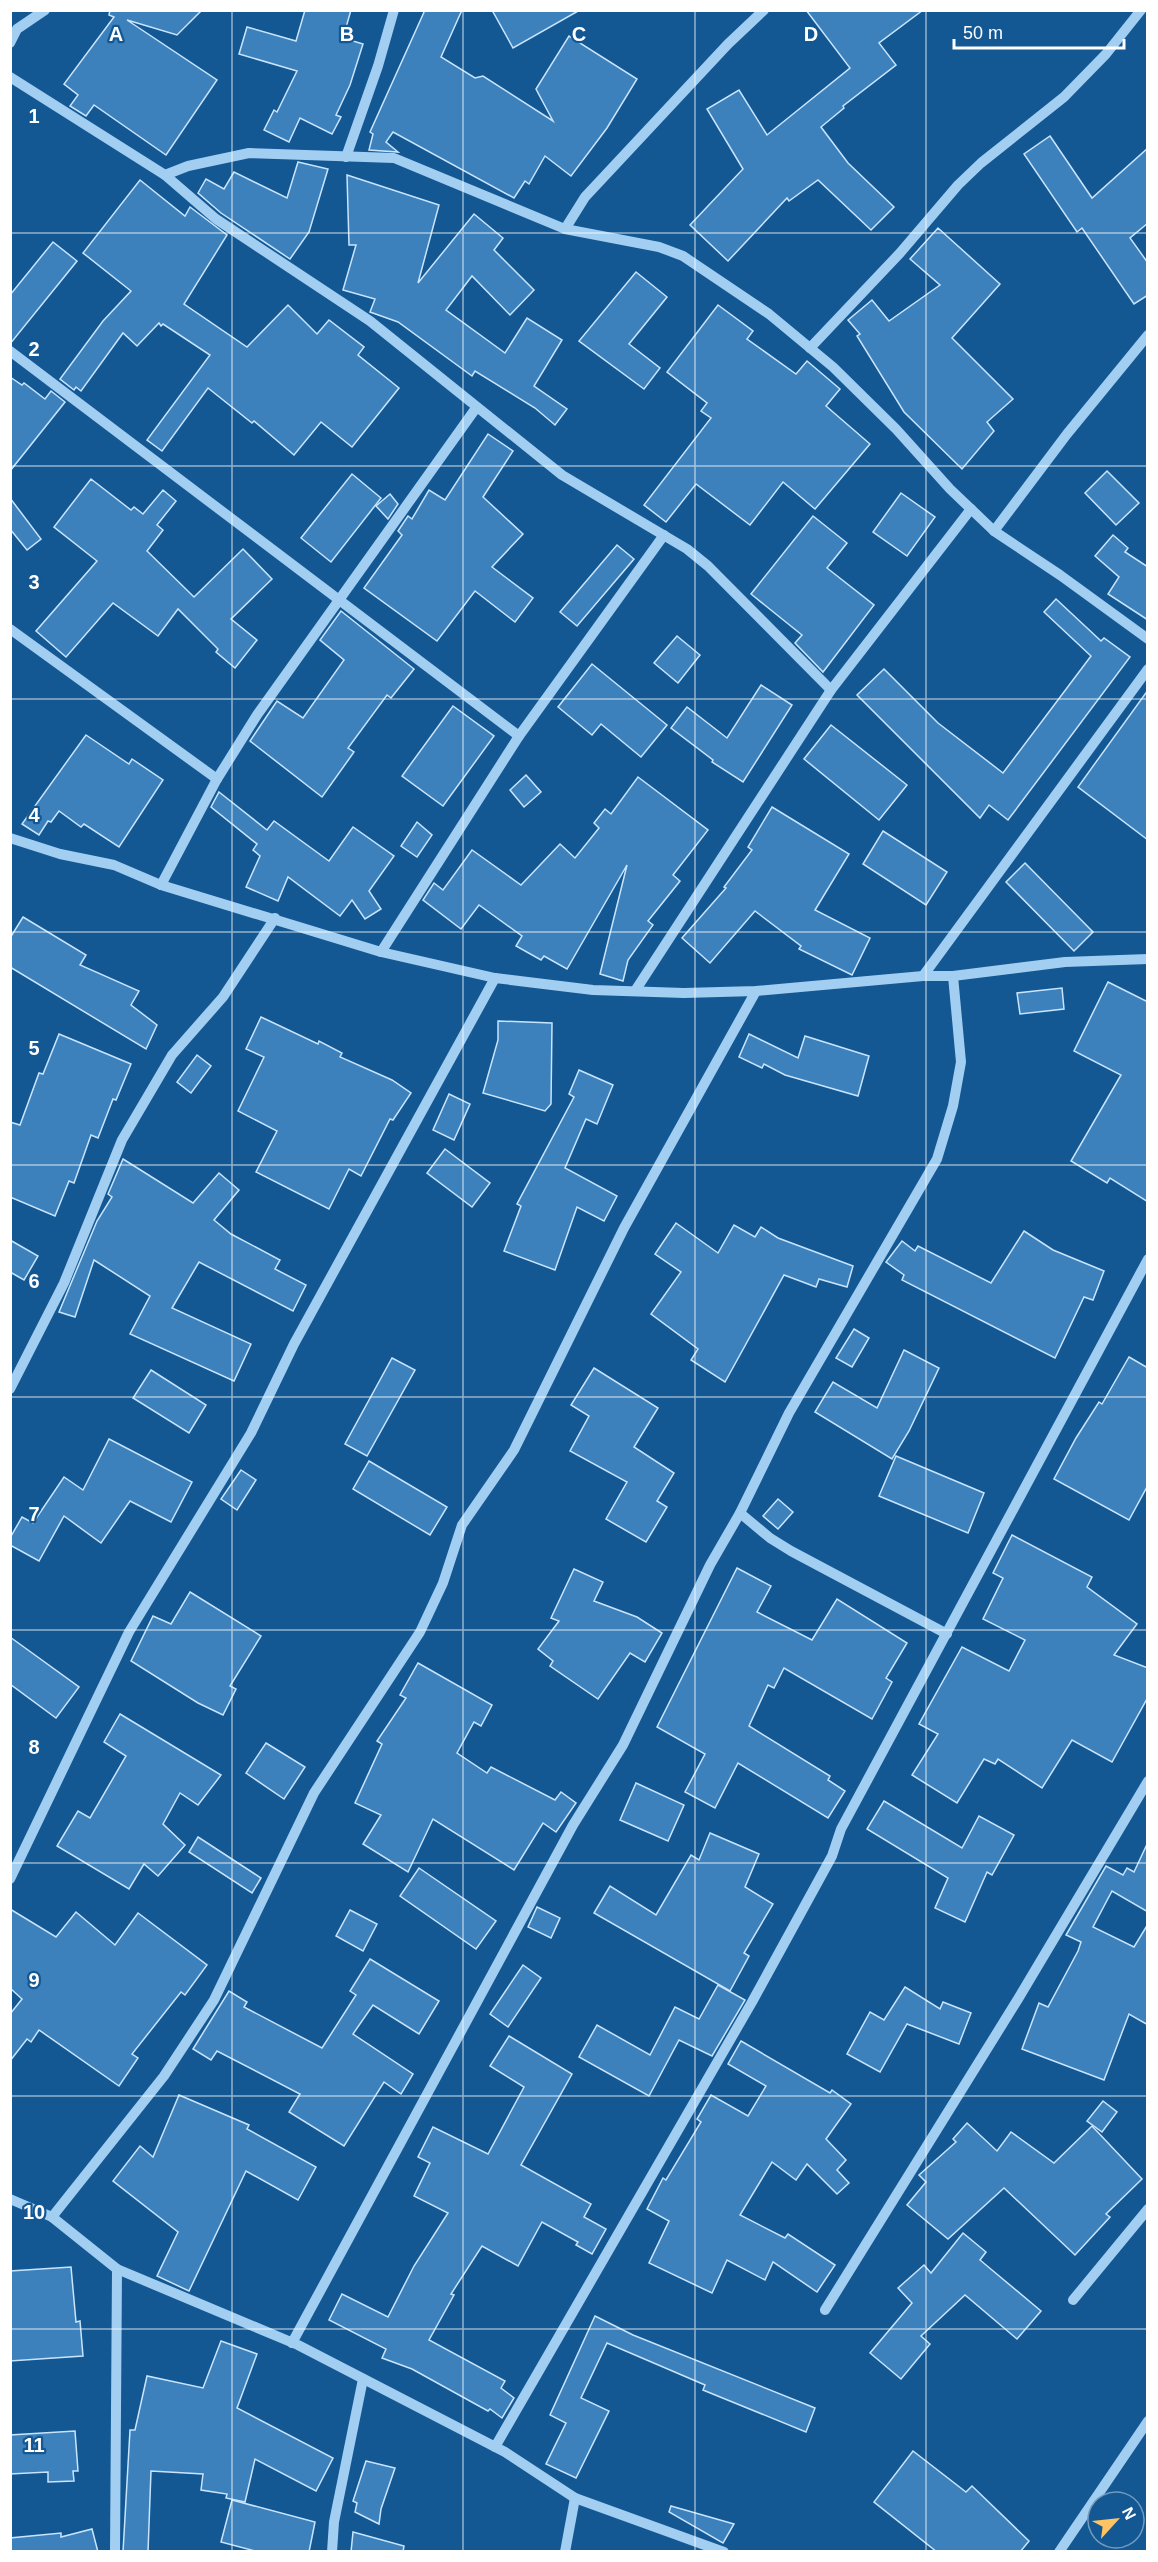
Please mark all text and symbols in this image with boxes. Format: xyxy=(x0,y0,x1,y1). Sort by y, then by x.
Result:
scale bar xyxy=(954,12,1124,50)
text: A xyxy=(109,23,123,45)
text: B xyxy=(340,23,354,45)
text: C xyxy=(572,23,586,45)
text: D xyxy=(804,23,818,45)
text: 50 m xyxy=(963,23,1003,43)
text: 1 xyxy=(28,105,40,127)
text: 2 xyxy=(28,338,40,360)
text: 3 xyxy=(28,571,40,593)
text: 4 xyxy=(28,804,40,826)
text: 5 xyxy=(28,1037,40,1059)
text: 6 xyxy=(28,1270,40,1292)
text: 7 xyxy=(28,1503,40,1525)
text: 8 xyxy=(28,1736,40,1758)
text: 9 xyxy=(28,1969,40,1991)
text: 10 xyxy=(23,2201,45,2223)
text: 11 xyxy=(23,2434,45,2456)
north arrow xyxy=(1086,2490,1146,2550)
text: N xyxy=(1119,2504,1139,2522)

